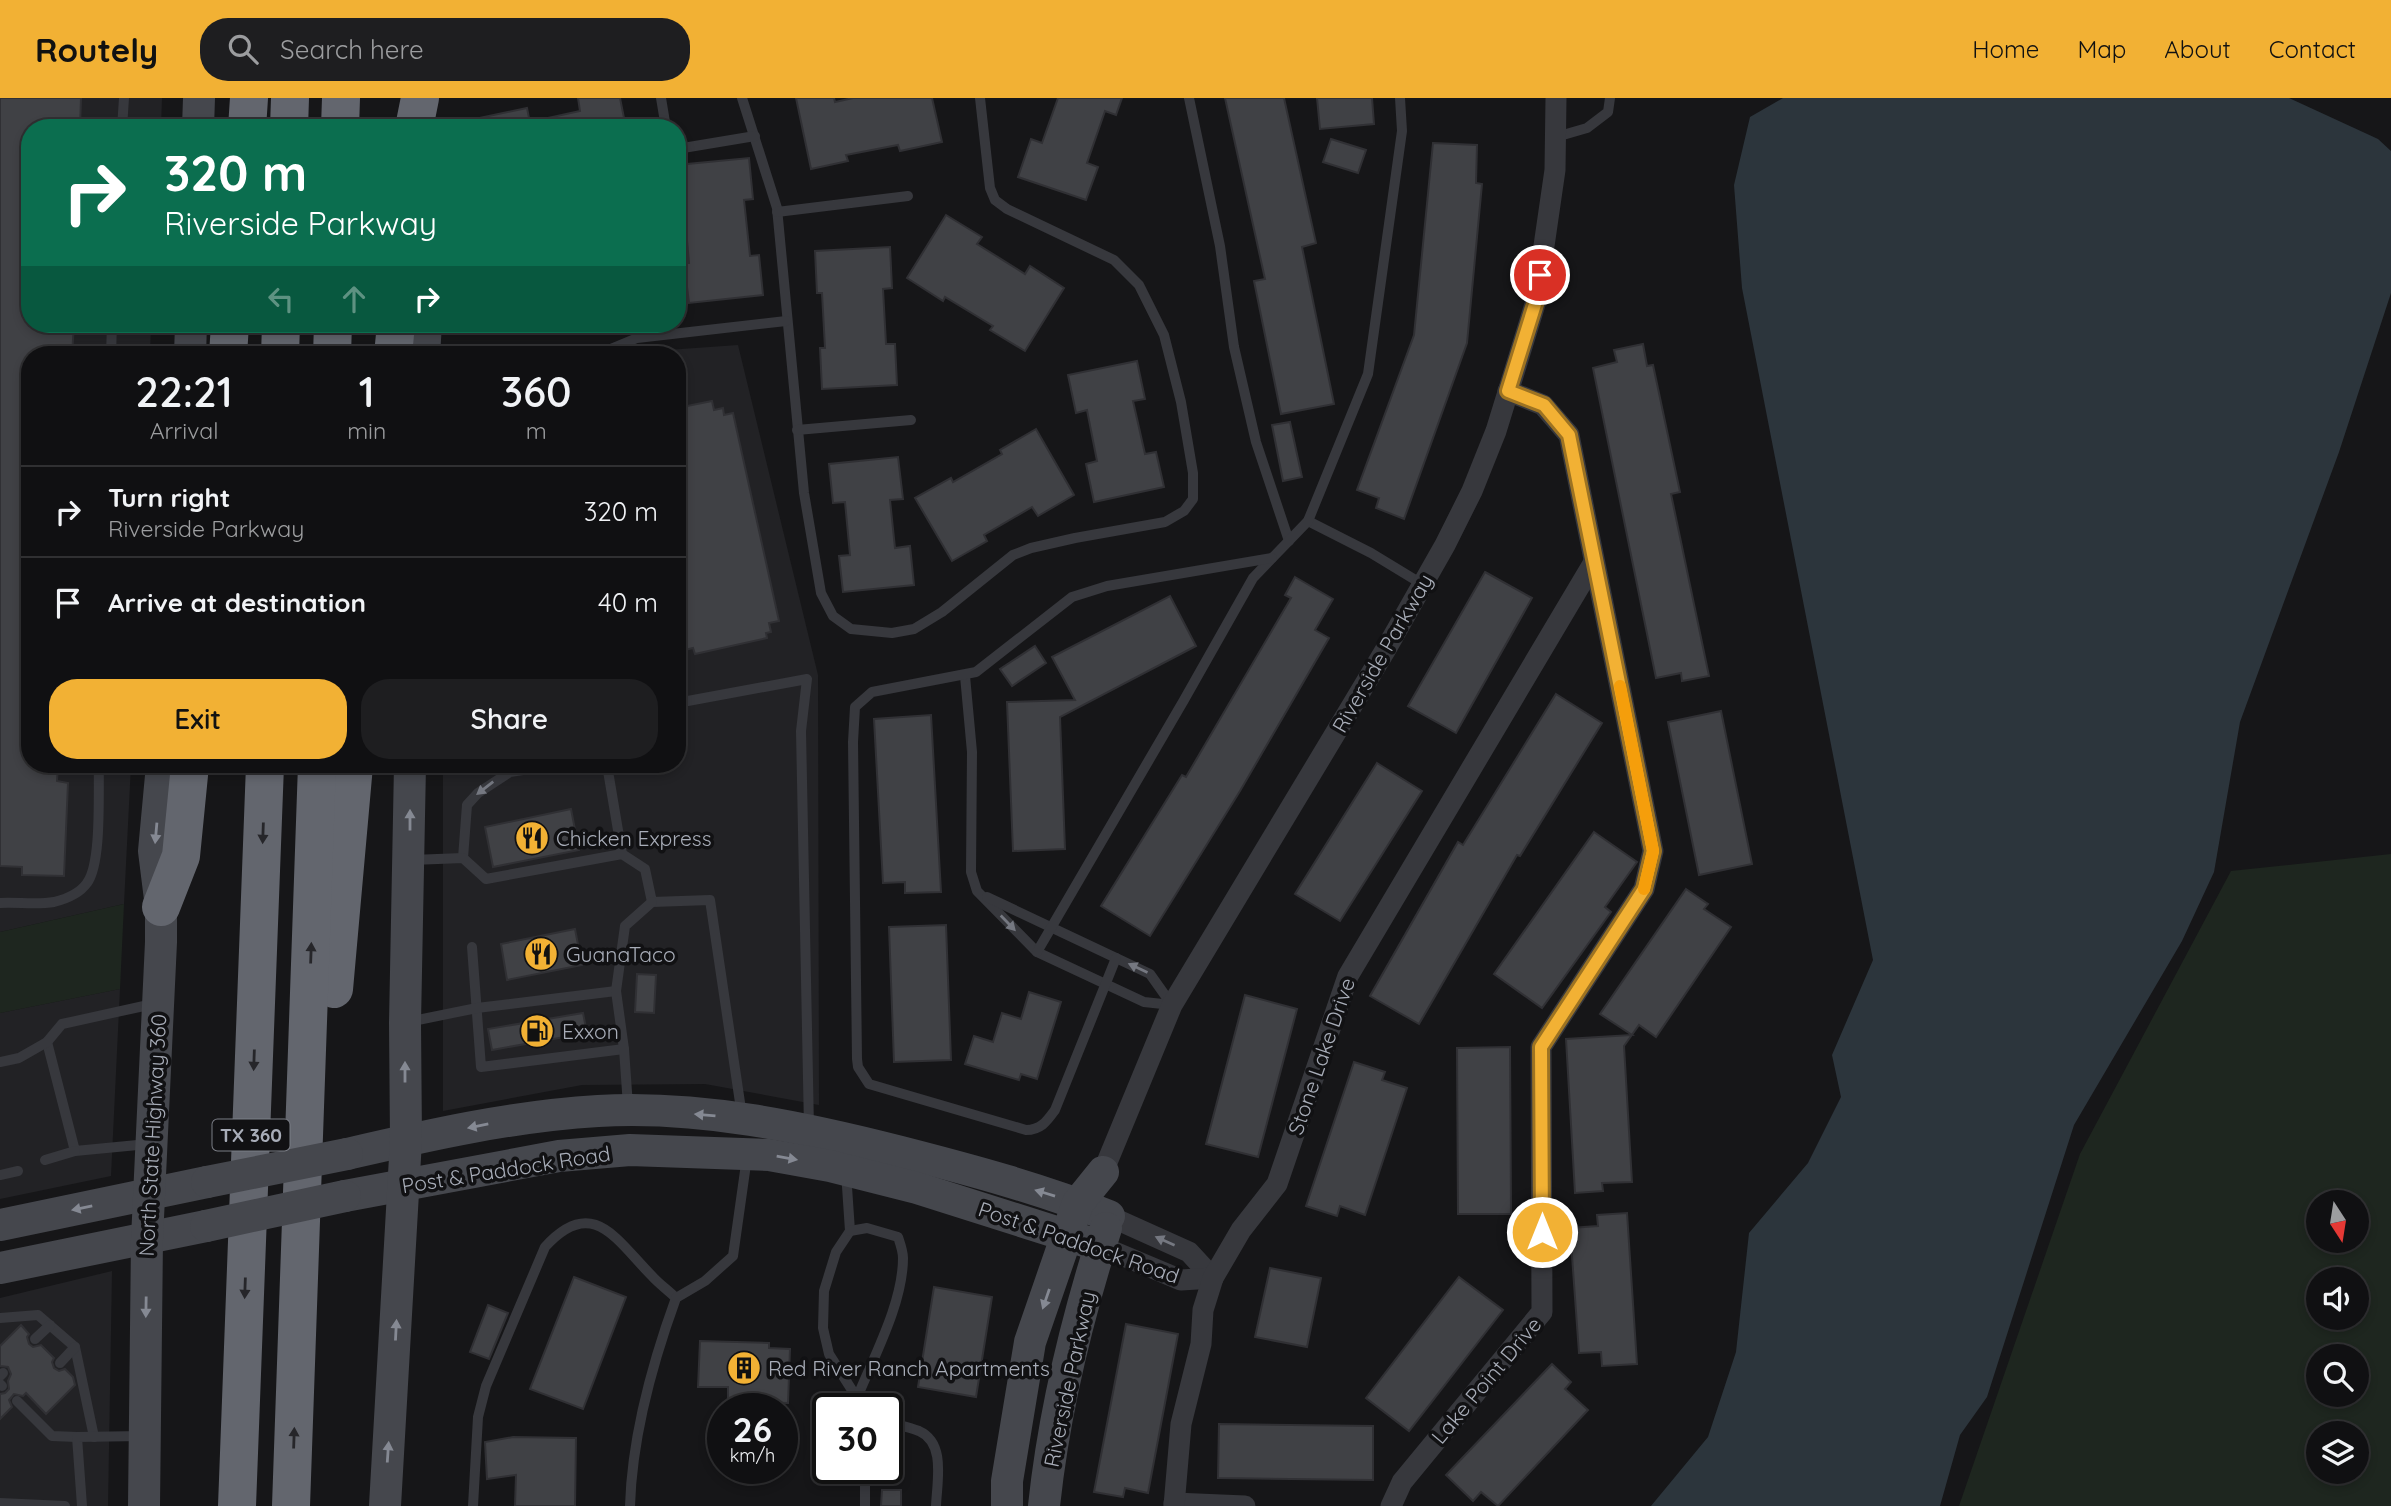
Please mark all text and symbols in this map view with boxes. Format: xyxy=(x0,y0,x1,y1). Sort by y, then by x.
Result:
search box xyxy=(200,18,690,81)
text: Routely xyxy=(35,29,158,70)
icon: search xyxy=(224,30,262,68)
text: Search here xyxy=(280,33,424,66)
text: Home xyxy=(1972,34,2039,64)
text: Map xyxy=(2077,34,2126,64)
text: About xyxy=(2164,34,2231,64)
text: Contact xyxy=(2269,34,2356,64)
text: 320 m xyxy=(164,142,307,203)
icon: right xyxy=(49,147,140,238)
text: Riverside Parkway xyxy=(164,203,437,243)
pin xyxy=(1510,245,1570,305)
icon: arrive xyxy=(1521,256,1559,294)
icon: left xyxy=(262,280,300,318)
icon: ahead xyxy=(335,280,373,318)
icon: right xyxy=(408,280,446,318)
text: 22:21 xyxy=(135,365,233,418)
text: 1 xyxy=(359,365,375,418)
text: 360 xyxy=(501,365,572,418)
text: Arrival xyxy=(150,416,219,445)
text: min xyxy=(347,416,386,445)
text: m xyxy=(526,416,547,445)
text: Turn right xyxy=(108,481,230,514)
icon: right xyxy=(49,493,87,531)
text: 320 m xyxy=(584,495,658,528)
text: Riverside Parkway xyxy=(108,514,304,543)
street label: Riverside Parkway xyxy=(1326,569,1438,737)
icon: arrive xyxy=(49,584,87,622)
text: Arrive at destination xyxy=(108,586,366,619)
text: 40 m xyxy=(598,586,658,619)
button: Exit xyxy=(49,679,347,759)
button: Share xyxy=(361,679,658,759)
one-way arrow xyxy=(477,780,495,795)
one-way arrow xyxy=(404,809,416,831)
restaurant icon: Chicken Express xyxy=(513,819,551,857)
one-way arrow xyxy=(150,822,161,844)
one-way arrow xyxy=(257,822,268,844)
place label: Chicken Express xyxy=(556,825,712,851)
one-way arrow xyxy=(1000,914,1016,931)
restaurant icon: GuanaTaco xyxy=(522,935,560,973)
place label: GuanaTaco xyxy=(566,941,676,967)
one-way arrow xyxy=(306,942,317,964)
one-way arrow xyxy=(1128,962,1148,974)
street label: Stone Lake Drive xyxy=(1282,974,1360,1138)
fuel station icon: Exxon xyxy=(518,1012,556,1050)
street label: North State Highway 360 xyxy=(133,1013,171,1257)
place label: Exxon xyxy=(562,1018,619,1044)
one-way arrow xyxy=(248,1050,259,1072)
one-way arrow xyxy=(399,1061,411,1083)
one-way arrow xyxy=(693,1109,715,1120)
road number: TX 360 xyxy=(212,1119,290,1150)
one-way arrow xyxy=(467,1121,489,1132)
street label: Post & Paddock Road xyxy=(400,1140,612,1198)
one-way arrow xyxy=(776,1153,798,1164)
one-way arrow xyxy=(1034,1187,1055,1198)
north arrow xyxy=(2306,1190,2370,1253)
map controls xyxy=(2306,1190,2369,1484)
street label: Post & Paddock Road xyxy=(975,1195,1183,1289)
position arrow xyxy=(1505,1195,1579,1269)
one-way arrow xyxy=(71,1202,93,1213)
one-way arrow xyxy=(1155,1235,1175,1247)
button: sound xyxy=(2306,1267,2369,1330)
one-way arrow xyxy=(240,1277,251,1299)
one-way arrow xyxy=(1040,1288,1051,1309)
street label: Riverside Parkway xyxy=(1038,1289,1100,1469)
one-way arrow xyxy=(140,1296,152,1318)
street label: Lake Point Drive xyxy=(1425,1311,1547,1449)
one-way arrow xyxy=(391,1319,402,1341)
button: search xyxy=(2306,1344,2369,1407)
building icon: Red River Ranch Apartments xyxy=(725,1349,763,1387)
place label: Red River Ranch Apartments xyxy=(768,1355,1050,1381)
speed limit sign: 30 xyxy=(812,1393,903,1484)
text: 26 xyxy=(733,1407,772,1451)
button: layers xyxy=(2306,1421,2369,1484)
one-way arrow xyxy=(288,1427,299,1449)
one-way arrow xyxy=(383,1441,394,1463)
text: km/h xyxy=(730,1444,775,1467)

